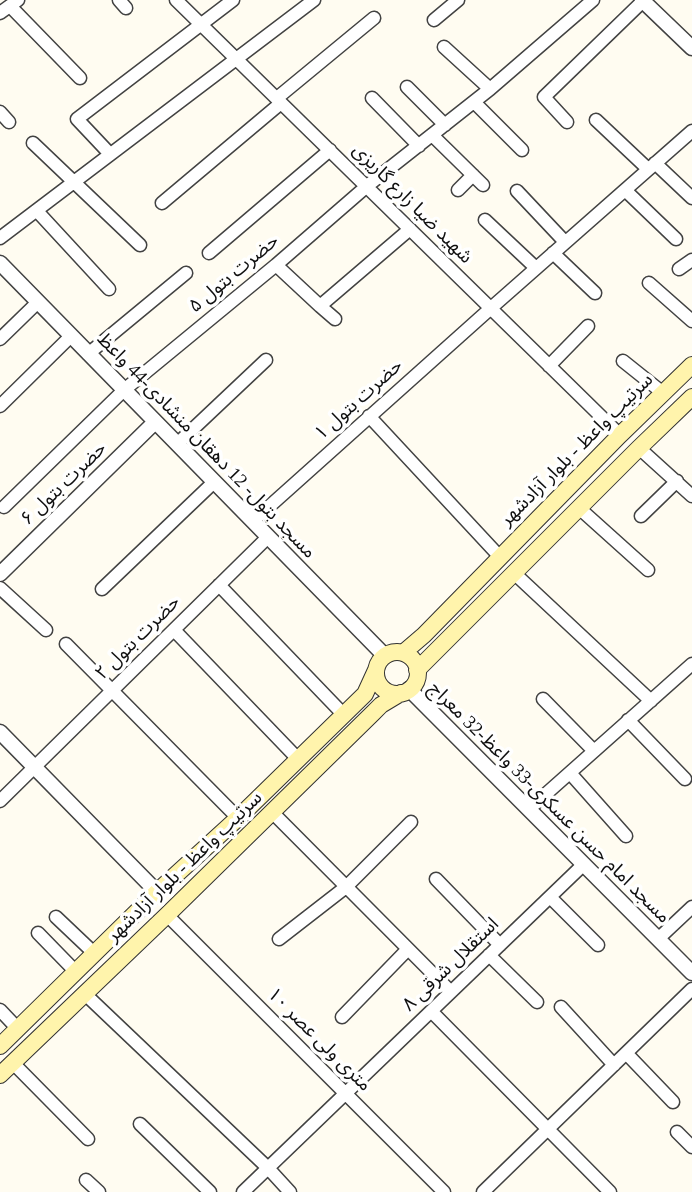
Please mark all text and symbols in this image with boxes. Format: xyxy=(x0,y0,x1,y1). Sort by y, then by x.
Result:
street label: شهید ضیا زارع گاریزی xyxy=(347,139,477,269)
street label: حضرت بتول ۵ xyxy=(184,230,284,318)
street label: مسجد بتول- 12 دهقان منشادی-44 واعظ xyxy=(92,328,320,564)
street label: حضرت بتول ۱ xyxy=(310,355,408,445)
street label: سرتیپ واعظ - بلوار آزادشهر xyxy=(496,369,658,531)
street label: حضرت بتول ۶ xyxy=(16,437,112,531)
street label: حضرت بتول ۲ xyxy=(91,591,185,685)
street label: مسجد امام حسن عسکری-33 واعظ-32 معراج xyxy=(423,677,675,929)
street label: سرتیپ واعظ - بلوار آزادشهر xyxy=(103,787,267,947)
street label: استقلال شرقی ۸ xyxy=(398,913,504,1017)
street label: ۱۰ متری ولی عصر xyxy=(262,983,376,1097)

